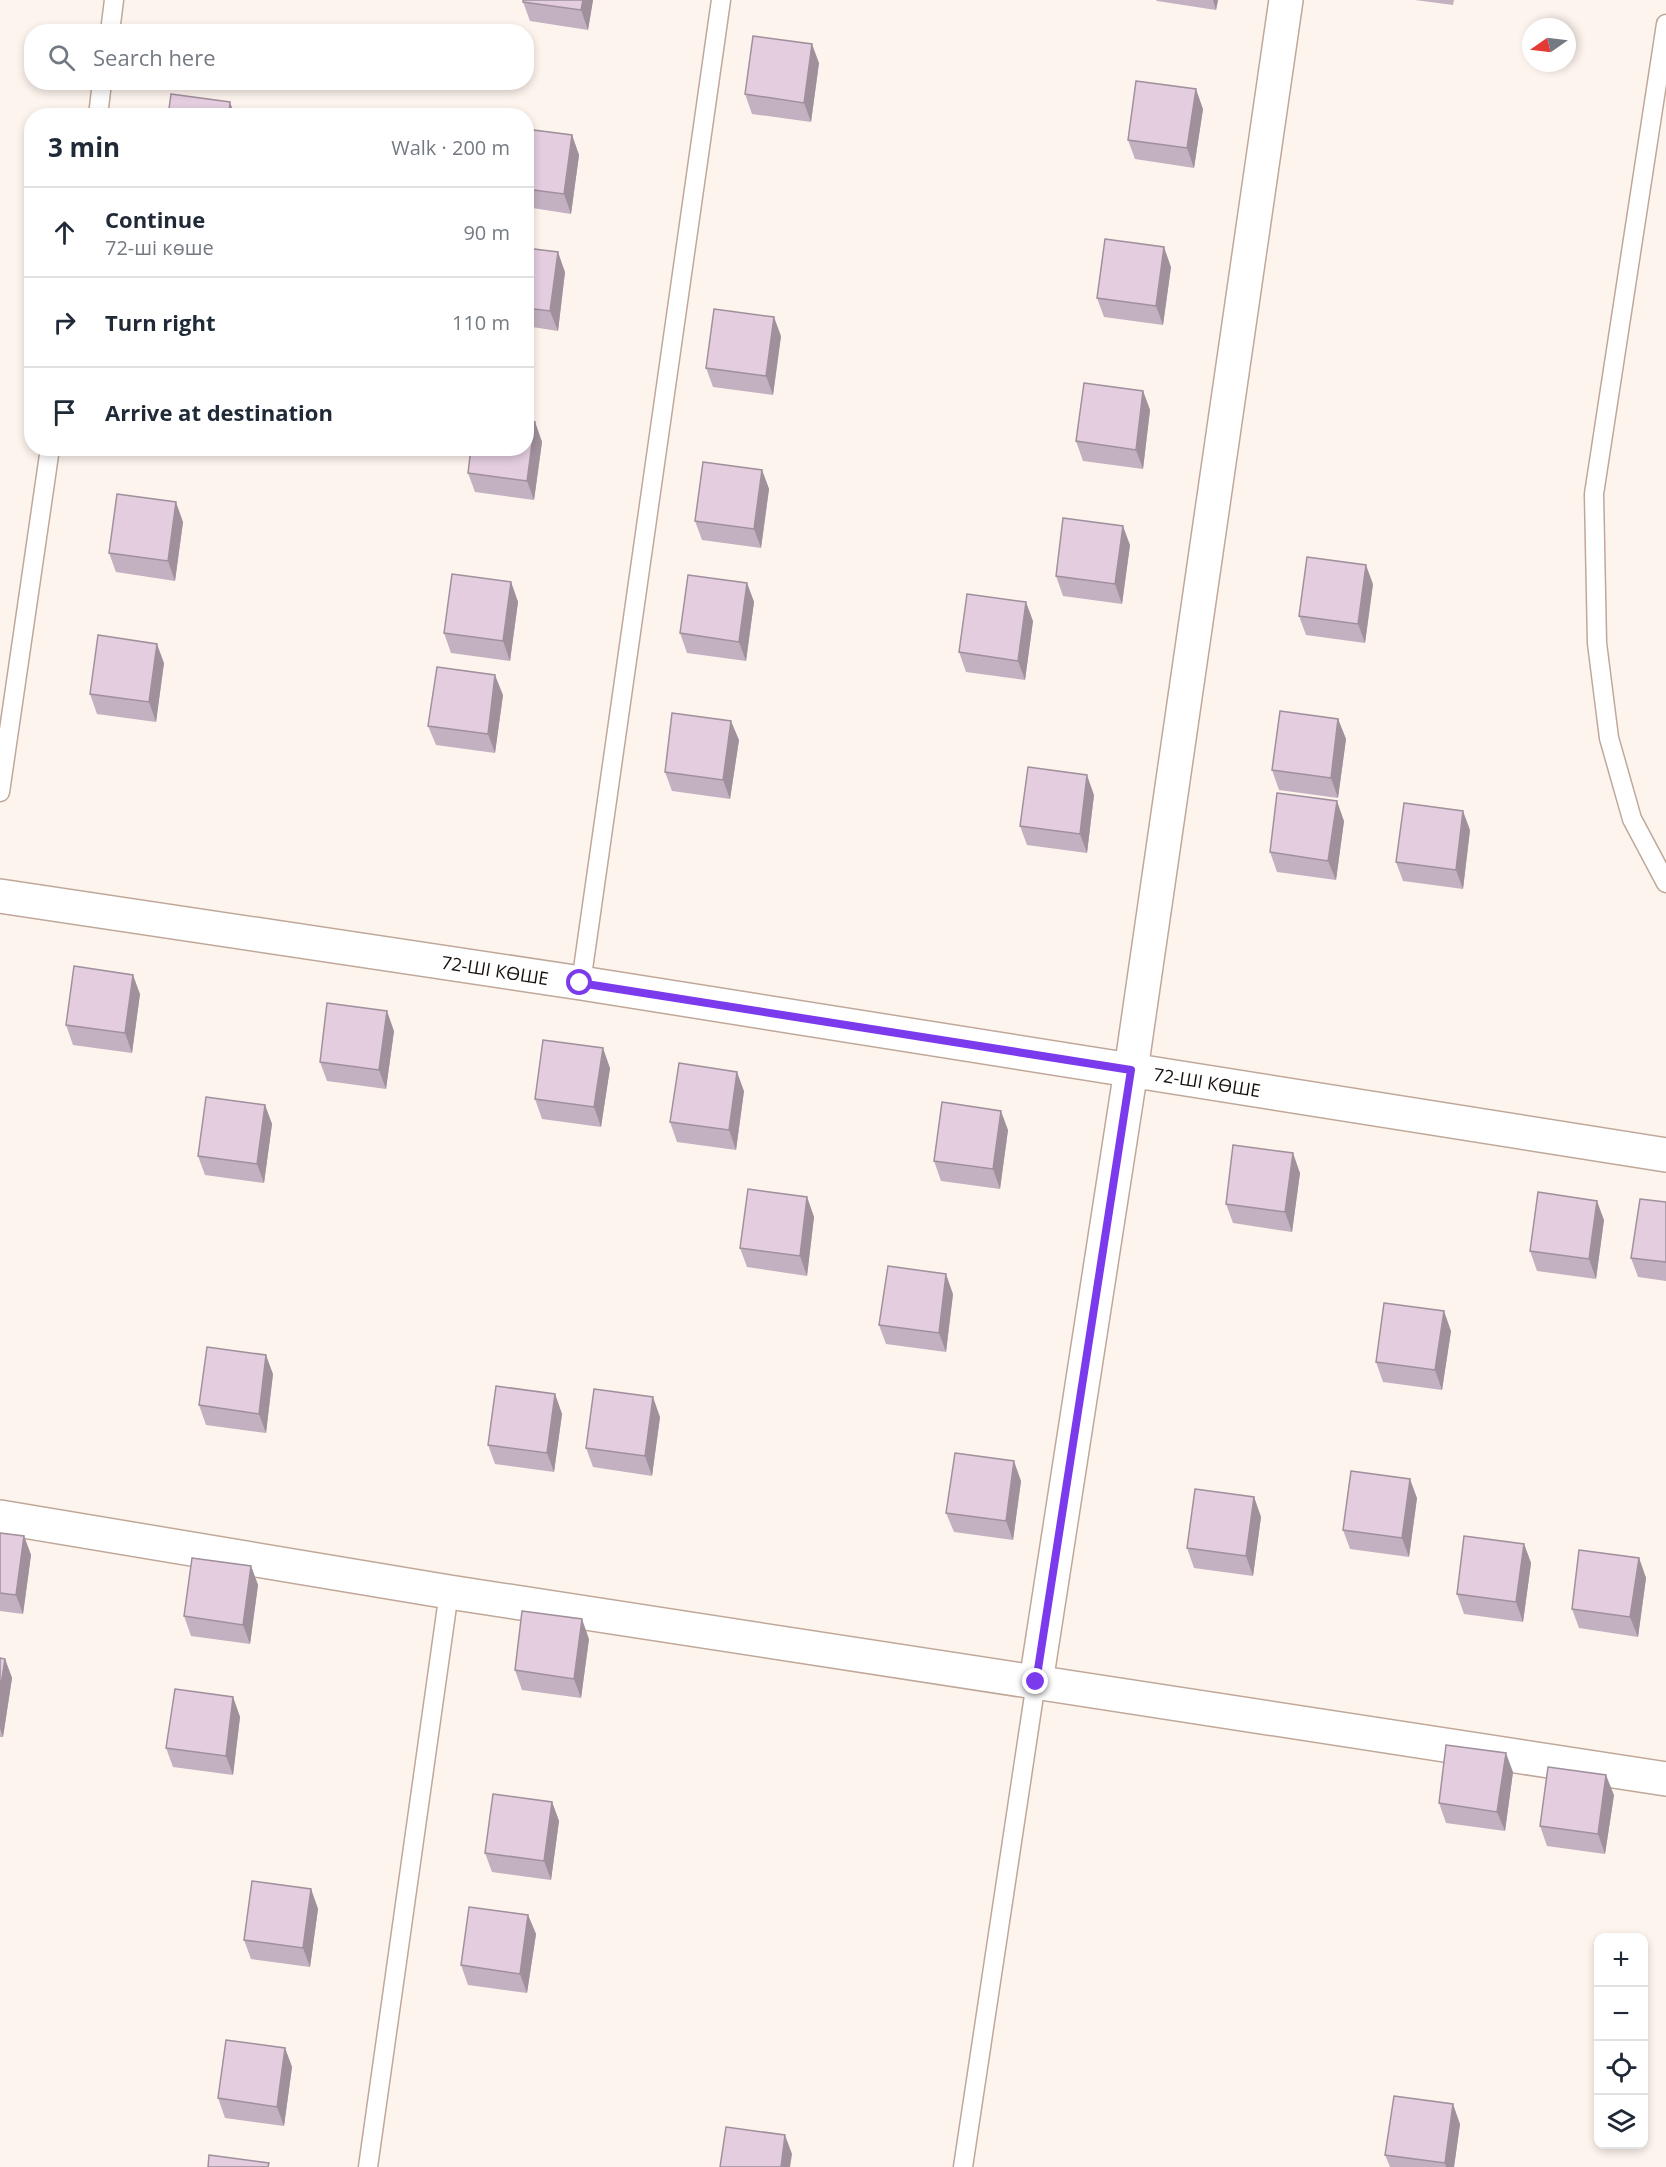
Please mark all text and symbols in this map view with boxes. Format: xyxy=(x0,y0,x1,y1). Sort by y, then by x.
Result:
north arrow xyxy=(1522,18,1576,72)
search box xyxy=(24,24,534,90)
icon: search xyxy=(45,41,78,74)
text: Search here xyxy=(93,42,216,72)
text: 3 min xyxy=(48,129,120,165)
text: Walk · 200 m xyxy=(391,134,510,161)
text: Continue xyxy=(105,204,205,234)
icon: ahead xyxy=(48,216,81,249)
text: 90 m xyxy=(463,219,510,246)
text: 72-ші көше xyxy=(105,234,214,261)
icon: right xyxy=(48,306,81,339)
text: Turn right xyxy=(105,307,216,337)
text: 110 m xyxy=(452,309,510,336)
icon: arrive xyxy=(48,396,81,429)
text: Arrive at destination xyxy=(105,397,333,427)
street label: 72-ШІ КӨШЕ xyxy=(440,950,550,990)
route start xyxy=(566,969,592,995)
street label: 72-ШІ КӨШЕ xyxy=(1152,1062,1262,1102)
route end xyxy=(1022,1668,1048,1694)
map controls xyxy=(1594,1933,1648,2149)
button: + xyxy=(1594,1933,1648,1987)
button: − xyxy=(1594,1987,1648,2041)
button: locate xyxy=(1594,2041,1648,2095)
button: layers xyxy=(1594,2095,1648,2149)

